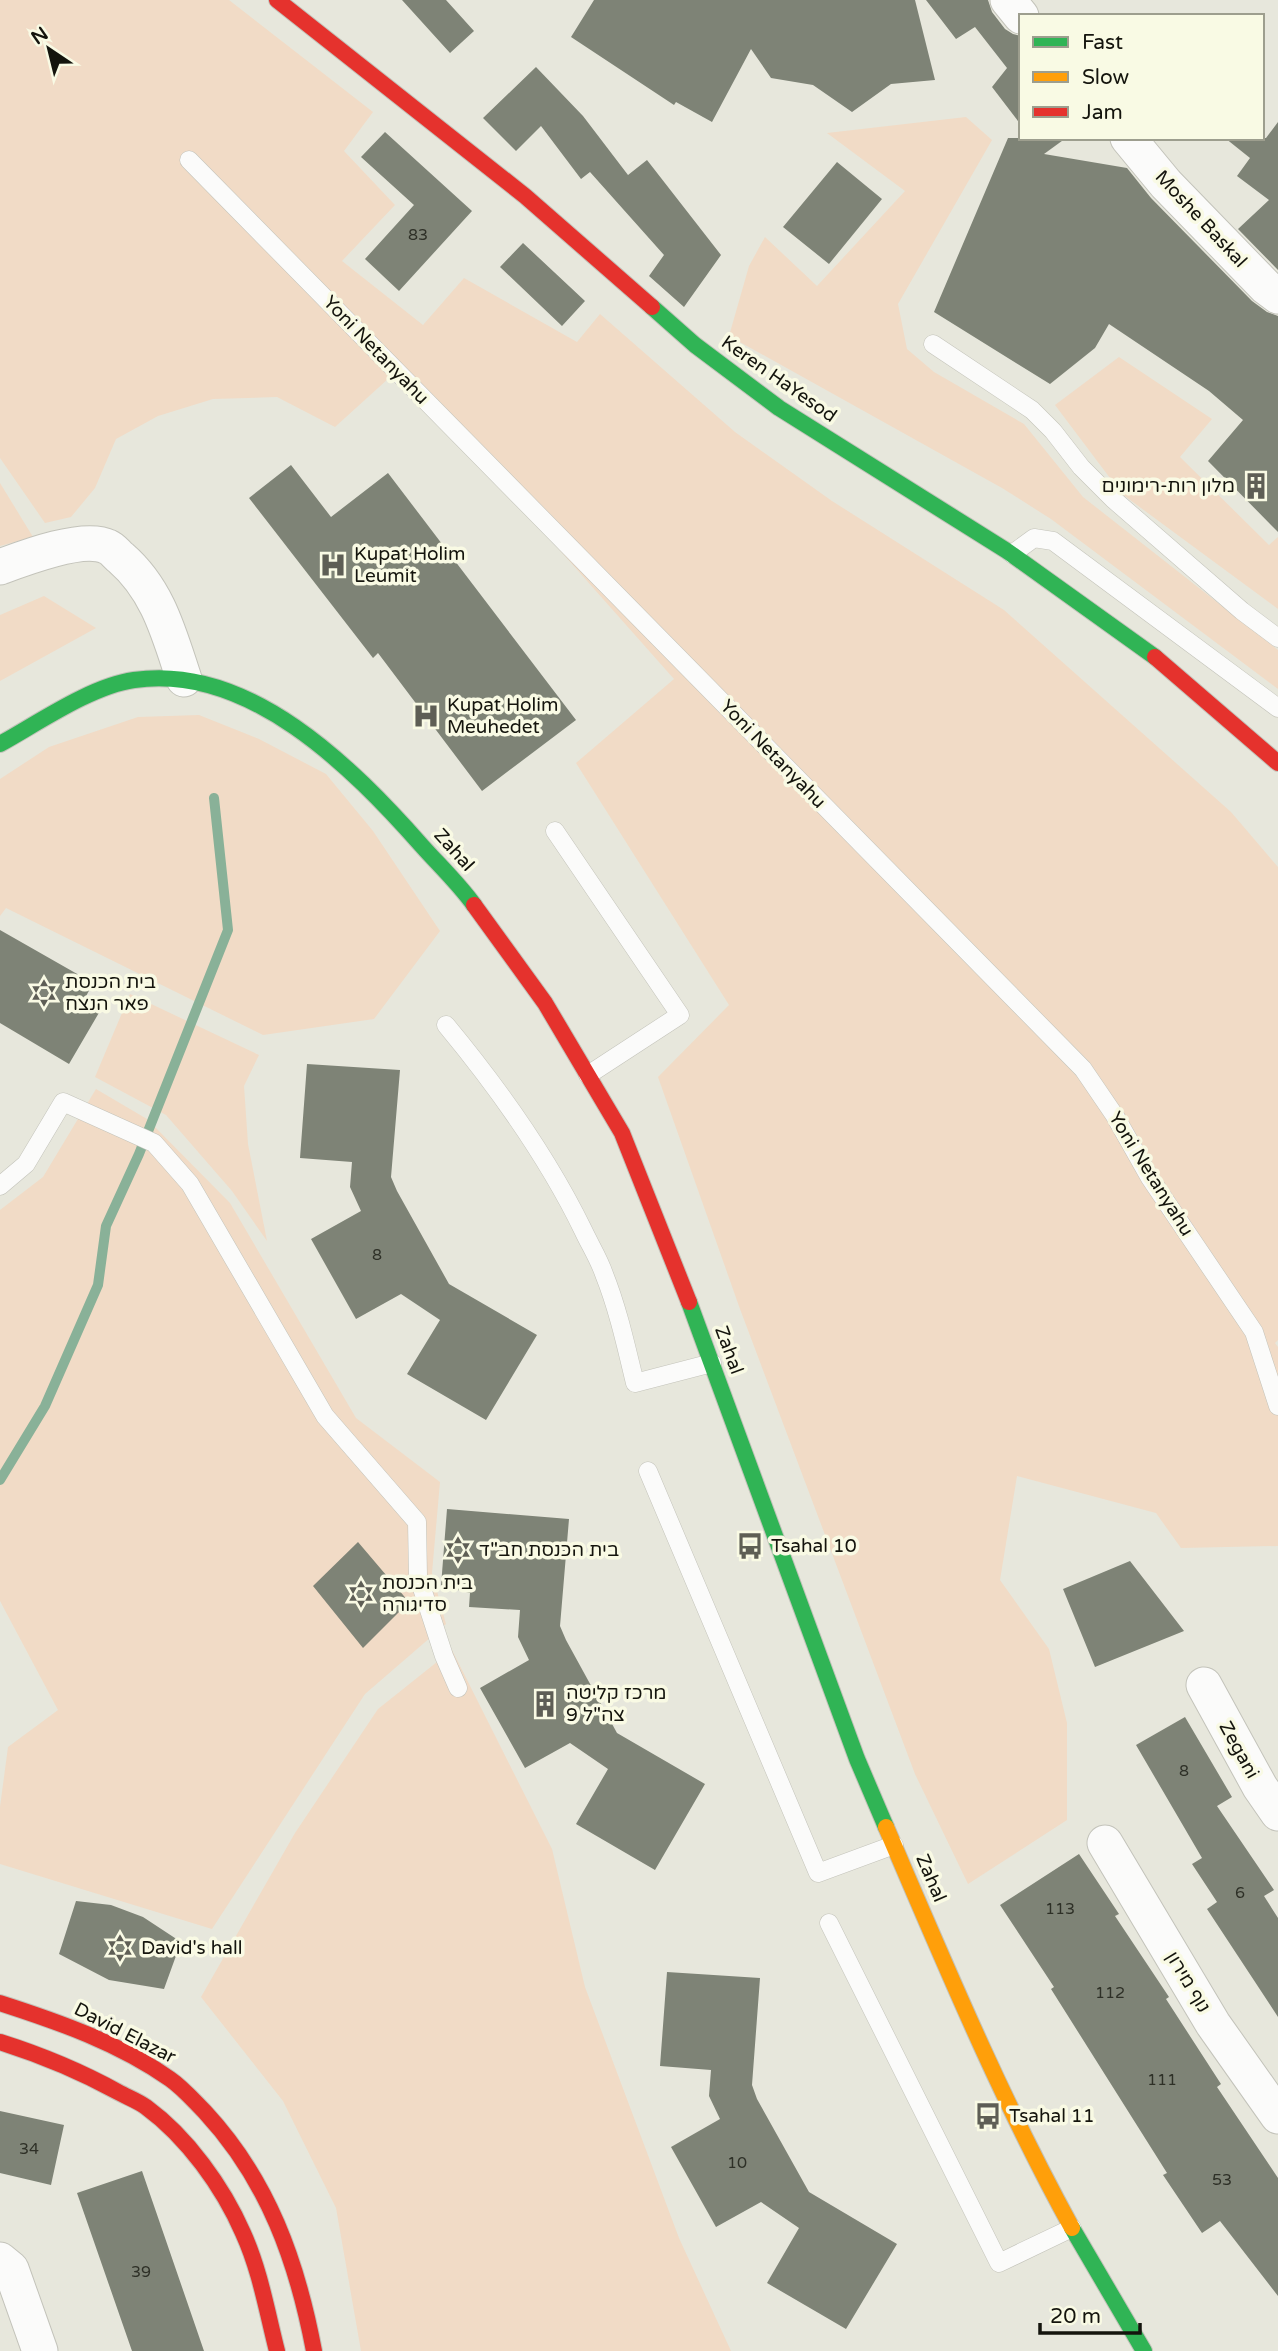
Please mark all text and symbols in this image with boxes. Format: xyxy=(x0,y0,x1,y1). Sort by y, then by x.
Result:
north arrow xyxy=(14,14,84,84)
legend xyxy=(1019,14,1264,140)
text: N xyxy=(27,23,52,49)
text: Fast xyxy=(1082,30,1123,55)
text: Slow xyxy=(1082,65,1130,90)
text: Jam xyxy=(1082,100,1123,125)
street label: Moshe Baskal xyxy=(1150,166,1252,272)
house number: 83 xyxy=(408,225,428,245)
street label: Yoni Netanyahu xyxy=(319,291,433,409)
street label: Keren HaYesod xyxy=(717,331,841,427)
building icon: מלון רות-רימונים xyxy=(1241,471,1271,501)
place label: מלון רות-רימונים xyxy=(1102,475,1235,497)
place label: Kupat Holim Leumit xyxy=(354,543,465,587)
hospital icon: Kupat Holim Leumit xyxy=(318,550,348,580)
place label: Kupat Holim Meuhedet xyxy=(447,694,558,738)
street label: Yoni Netanyahu xyxy=(716,695,830,813)
hospital icon: Kupat Holim Meuhedet xyxy=(411,701,441,731)
street label: Zahal xyxy=(429,824,479,876)
place label: בית הכנסת פאר הנצח xyxy=(65,971,156,1015)
synagogue icon: בית הכנסת פאר הנצח xyxy=(29,978,59,1008)
street label: Yoni Netanyahu xyxy=(1104,1108,1198,1240)
house number: 8 xyxy=(372,1245,382,1265)
street label: Zahal xyxy=(710,1323,748,1377)
bus stop icon: Tsahal 10 xyxy=(735,1531,765,1561)
synagogue icon: בית הכנסת חב"ד xyxy=(443,1535,473,1565)
place label: Tsahal 10 xyxy=(771,1535,857,1557)
place label: בית הכנסת חב"ד xyxy=(479,1539,619,1561)
place label: בית הכנסת סדיגורה xyxy=(382,1572,473,1616)
synagogue icon: בית הכנסת סדיגורה xyxy=(346,1579,376,1609)
place label: מרכז קליטה צה"ל 9 xyxy=(566,1682,667,1726)
building icon: מרכז קליטה צה"ל 9 xyxy=(530,1689,560,1719)
street label: Zegani xyxy=(1214,1718,1264,1782)
house number: 8 xyxy=(1179,1761,1189,1781)
street label: Zahal xyxy=(911,1851,951,1905)
house number: 6 xyxy=(1235,1883,1245,1903)
house number: 113 xyxy=(1045,1899,1075,1919)
synagogue icon: David's hall xyxy=(105,1933,135,1963)
place label: David's hall xyxy=(141,1937,242,1959)
street label: נוף מירון xyxy=(1161,1948,1215,2016)
house number: 112 xyxy=(1095,1983,1125,2003)
street label: David Elazar xyxy=(70,1998,180,2068)
house number: 111 xyxy=(1147,2070,1177,2090)
bus stop icon: Tsahal 11 xyxy=(973,2101,1003,2131)
place label: Tsahal 11 xyxy=(1009,2105,1095,2127)
house number: 34 xyxy=(19,2139,39,2159)
house number: 10 xyxy=(727,2153,747,2173)
house number: 53 xyxy=(1212,2170,1232,2190)
house number: 39 xyxy=(131,2262,151,2282)
scale bar xyxy=(1040,2292,1140,2336)
text: 20 m xyxy=(1050,2304,1101,2329)

